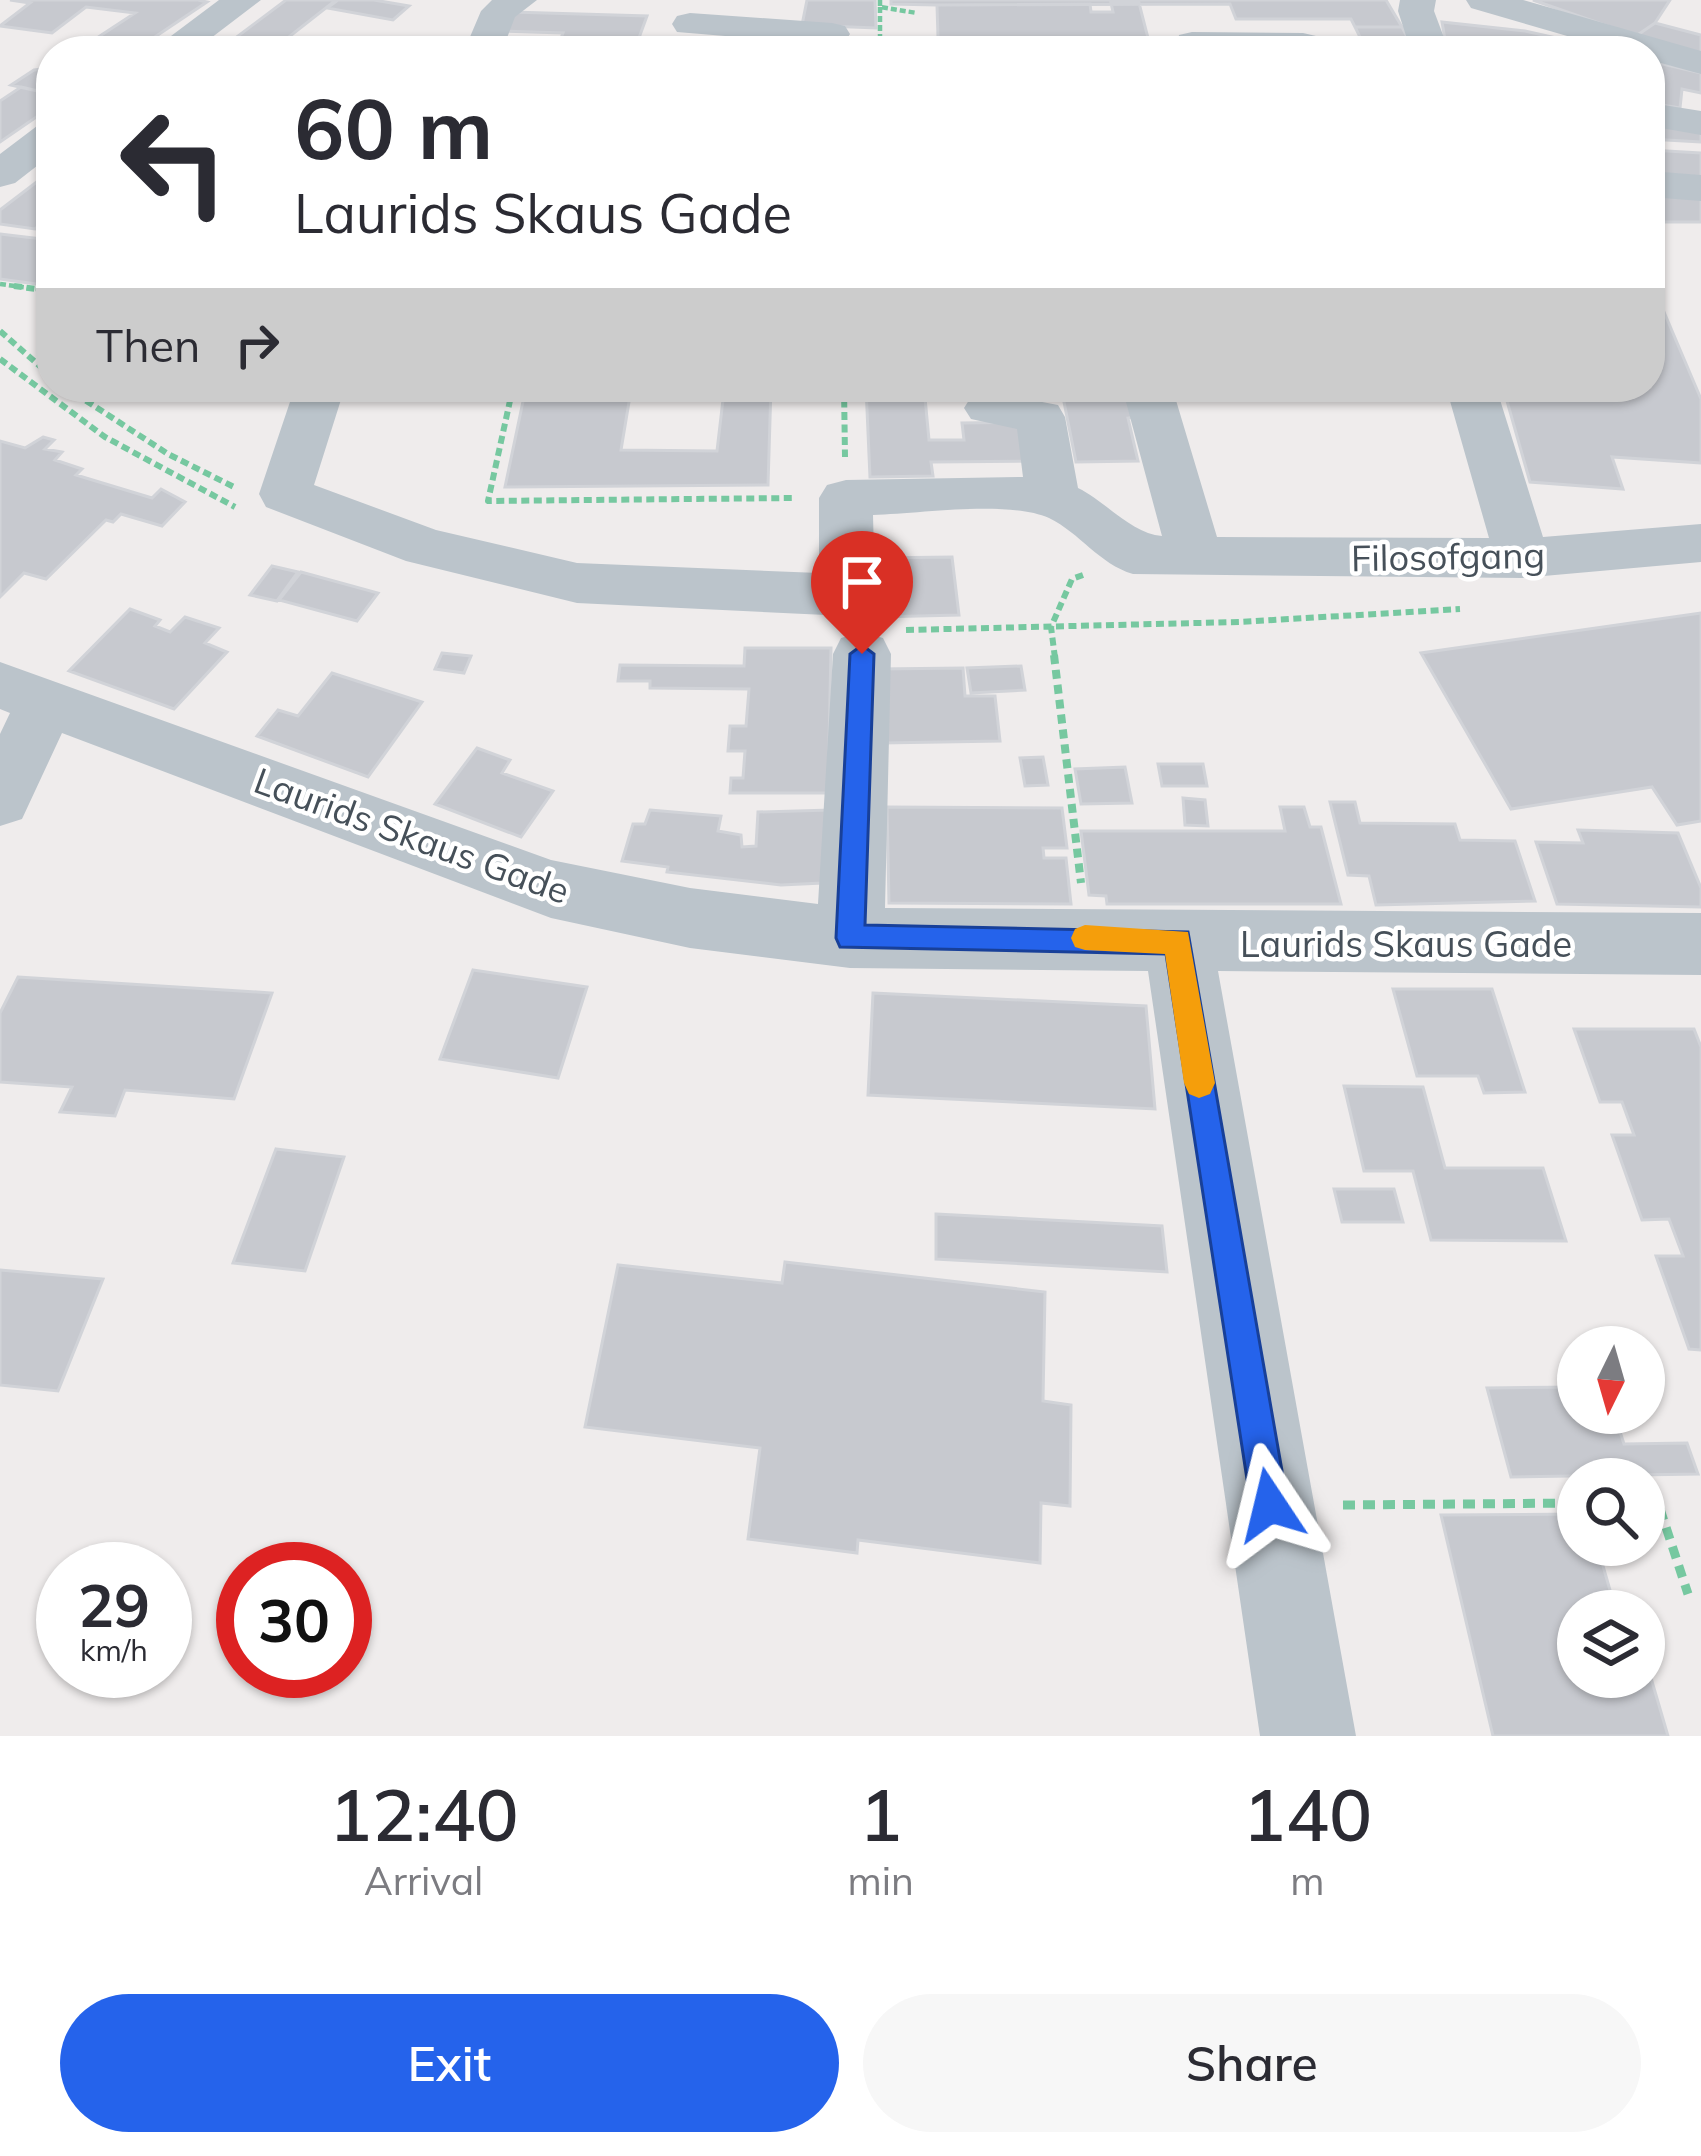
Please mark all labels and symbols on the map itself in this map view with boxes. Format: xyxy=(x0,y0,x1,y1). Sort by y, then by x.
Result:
pin xyxy=(811,531,913,654)
street label: Filosofgang xyxy=(1351,532,1545,580)
street label: Laurids Skaus Gade xyxy=(248,757,576,913)
street label: Laurids Skaus Gade xyxy=(1240,921,1572,966)
north arrow xyxy=(1557,1326,1665,1434)
position arrow xyxy=(1207,1442,1333,1568)
speed limit sign: 30 xyxy=(216,1542,372,1698)

